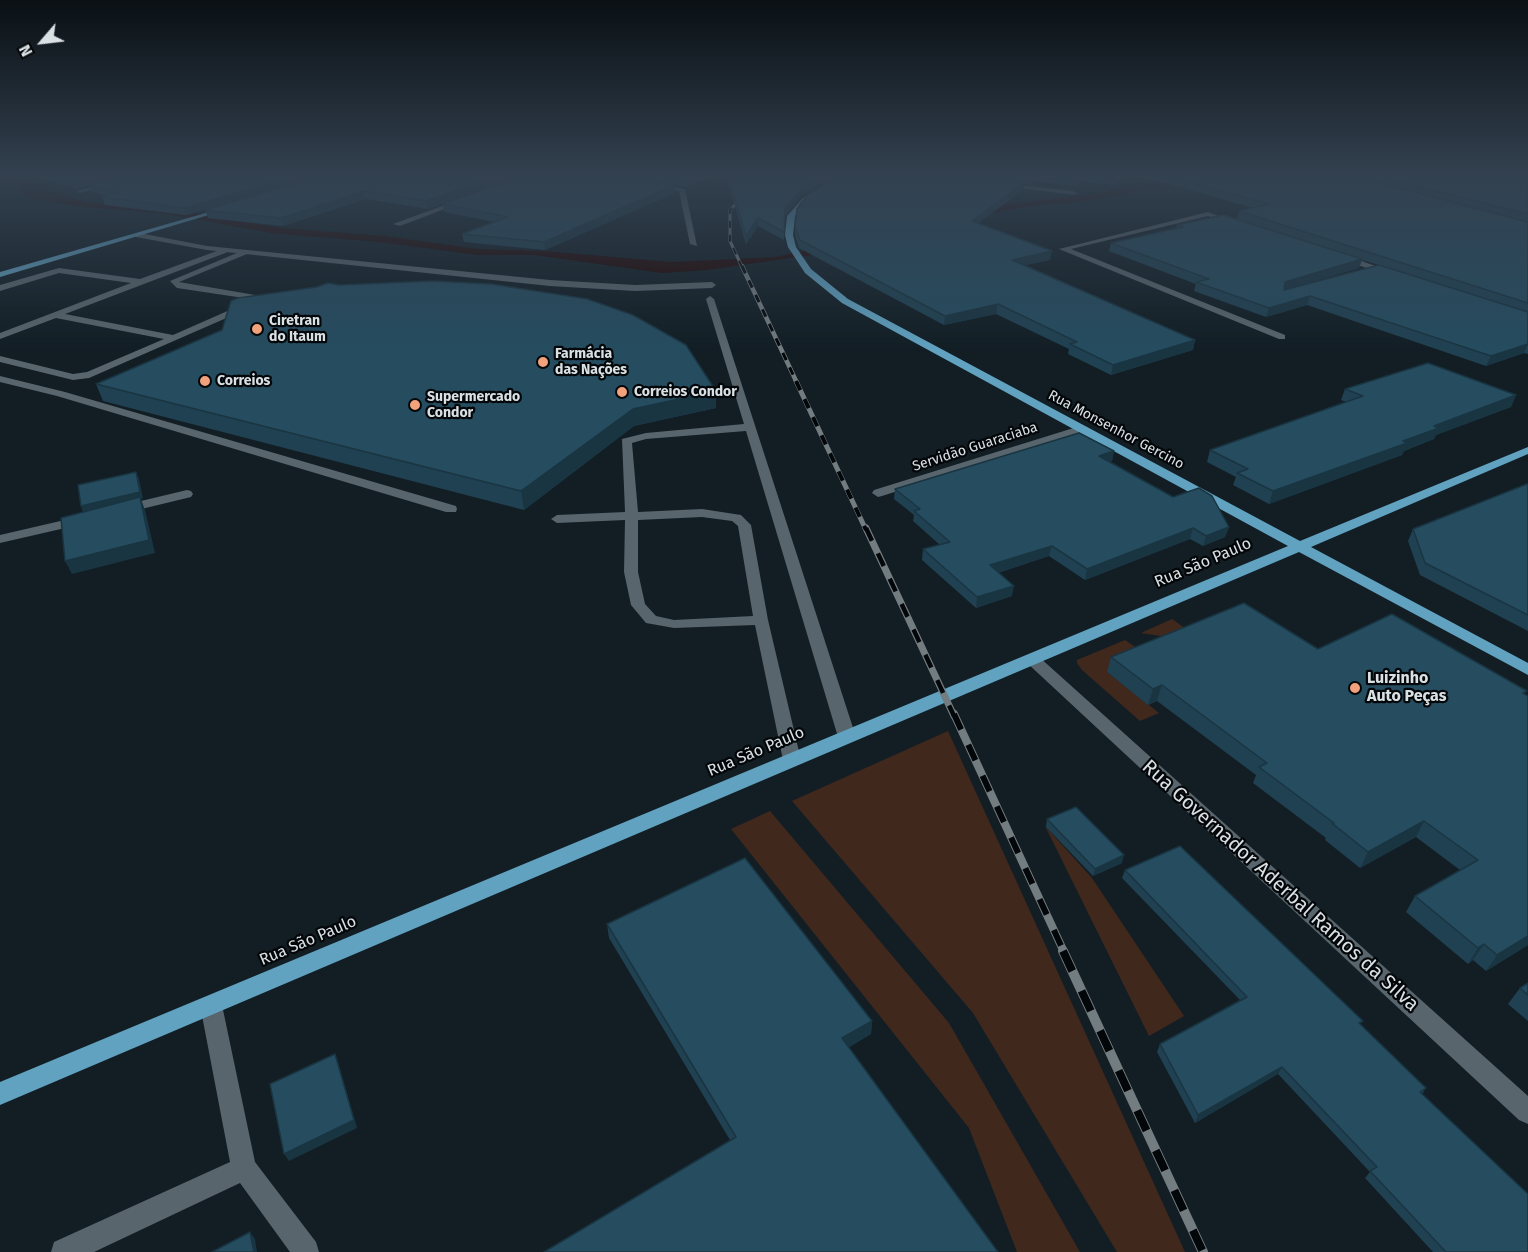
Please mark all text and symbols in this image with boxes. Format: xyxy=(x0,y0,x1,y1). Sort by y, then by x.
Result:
north arrow xyxy=(12,12,72,72)
text: N xyxy=(15,42,37,60)
place label: Ciretran do Itaum xyxy=(269,313,326,346)
marker: Ciretran do Itaum xyxy=(250,322,264,336)
place label: Farmácia das Nações xyxy=(555,346,627,378)
marker: Farmácia das Nações xyxy=(536,355,550,369)
place label: Correios xyxy=(217,373,270,389)
marker: Correios xyxy=(198,374,212,388)
place label: Correios Condor xyxy=(634,384,737,400)
marker: Correios Condor xyxy=(615,385,629,399)
street label: Rua Monsenhor Gercino xyxy=(1045,387,1187,473)
place label: Supermercado Condor xyxy=(427,389,520,422)
marker: Supermercado Condor xyxy=(408,398,422,412)
street label: Servidão Guaraciaba xyxy=(910,419,1040,475)
street label: Rua São Paulo xyxy=(1152,534,1254,592)
place label: Luizinho Auto Peças xyxy=(1367,669,1446,707)
marker: Luizinho Auto Peças xyxy=(1348,681,1362,695)
street label: Rua São Paulo xyxy=(705,723,807,781)
street label: Rua Governador Aderbal Ramos da Silva xyxy=(1137,755,1423,1017)
street label: Rua São Paulo xyxy=(257,912,359,970)

